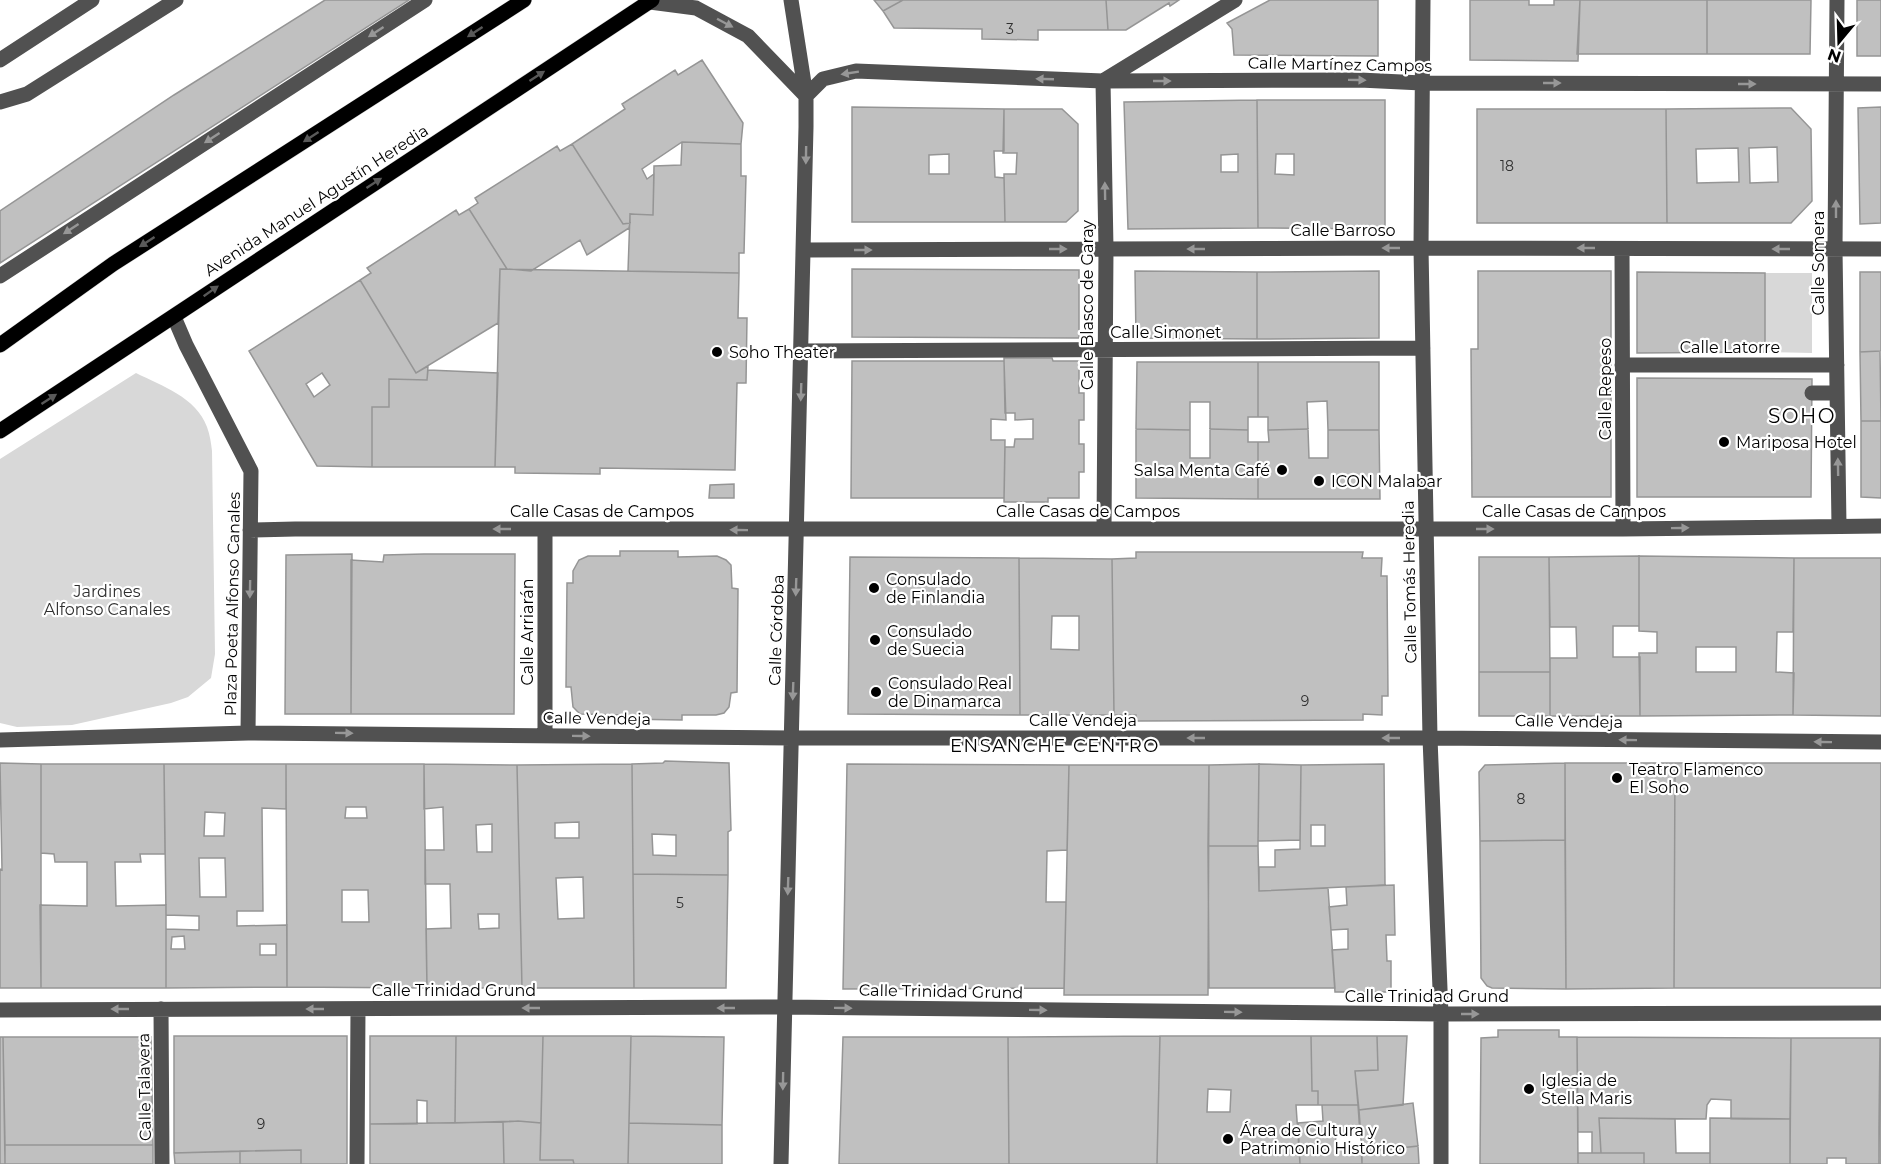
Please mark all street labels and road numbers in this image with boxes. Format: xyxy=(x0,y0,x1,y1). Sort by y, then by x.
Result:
street label: Calle Martínez Campos xyxy=(1248,53,1433,76)
street label: Avenida Manuel Agustín Heredia xyxy=(201,121,432,280)
street label: Calle Somera xyxy=(1809,211,1828,315)
street label: Calle Blasco de Garay xyxy=(1078,220,1097,390)
street label: Calle Barroso xyxy=(1290,221,1396,240)
street label: Calle Simonet xyxy=(1110,323,1222,342)
street label: Calle Repeso xyxy=(1596,338,1615,440)
street label: Calle Latorre xyxy=(1680,338,1780,357)
street label: Plaza Poeta Alfonso Canales xyxy=(221,491,244,716)
street label: Calle Tomás Heredia xyxy=(1399,500,1420,664)
street label: Calle Casas de Campos xyxy=(510,502,694,521)
street label: Calle Casas de Campos xyxy=(996,502,1180,521)
street label: Calle Casas de Campos xyxy=(1482,502,1666,521)
street label: Calle Córdoba xyxy=(765,574,788,686)
street label: Calle Arriarán xyxy=(518,579,537,685)
street label: Calle Vendeja xyxy=(543,708,651,729)
street label: Calle Vendeja xyxy=(1029,711,1137,730)
street label: Calle Vendeja xyxy=(1515,711,1623,732)
street label: Calle Trinidad Grund xyxy=(372,981,536,1000)
street label: Calle Trinidad Grund xyxy=(859,981,1023,1002)
street label: Calle Trinidad Grund xyxy=(1345,987,1509,1006)
street label: Calle Talavera xyxy=(134,1033,155,1141)

